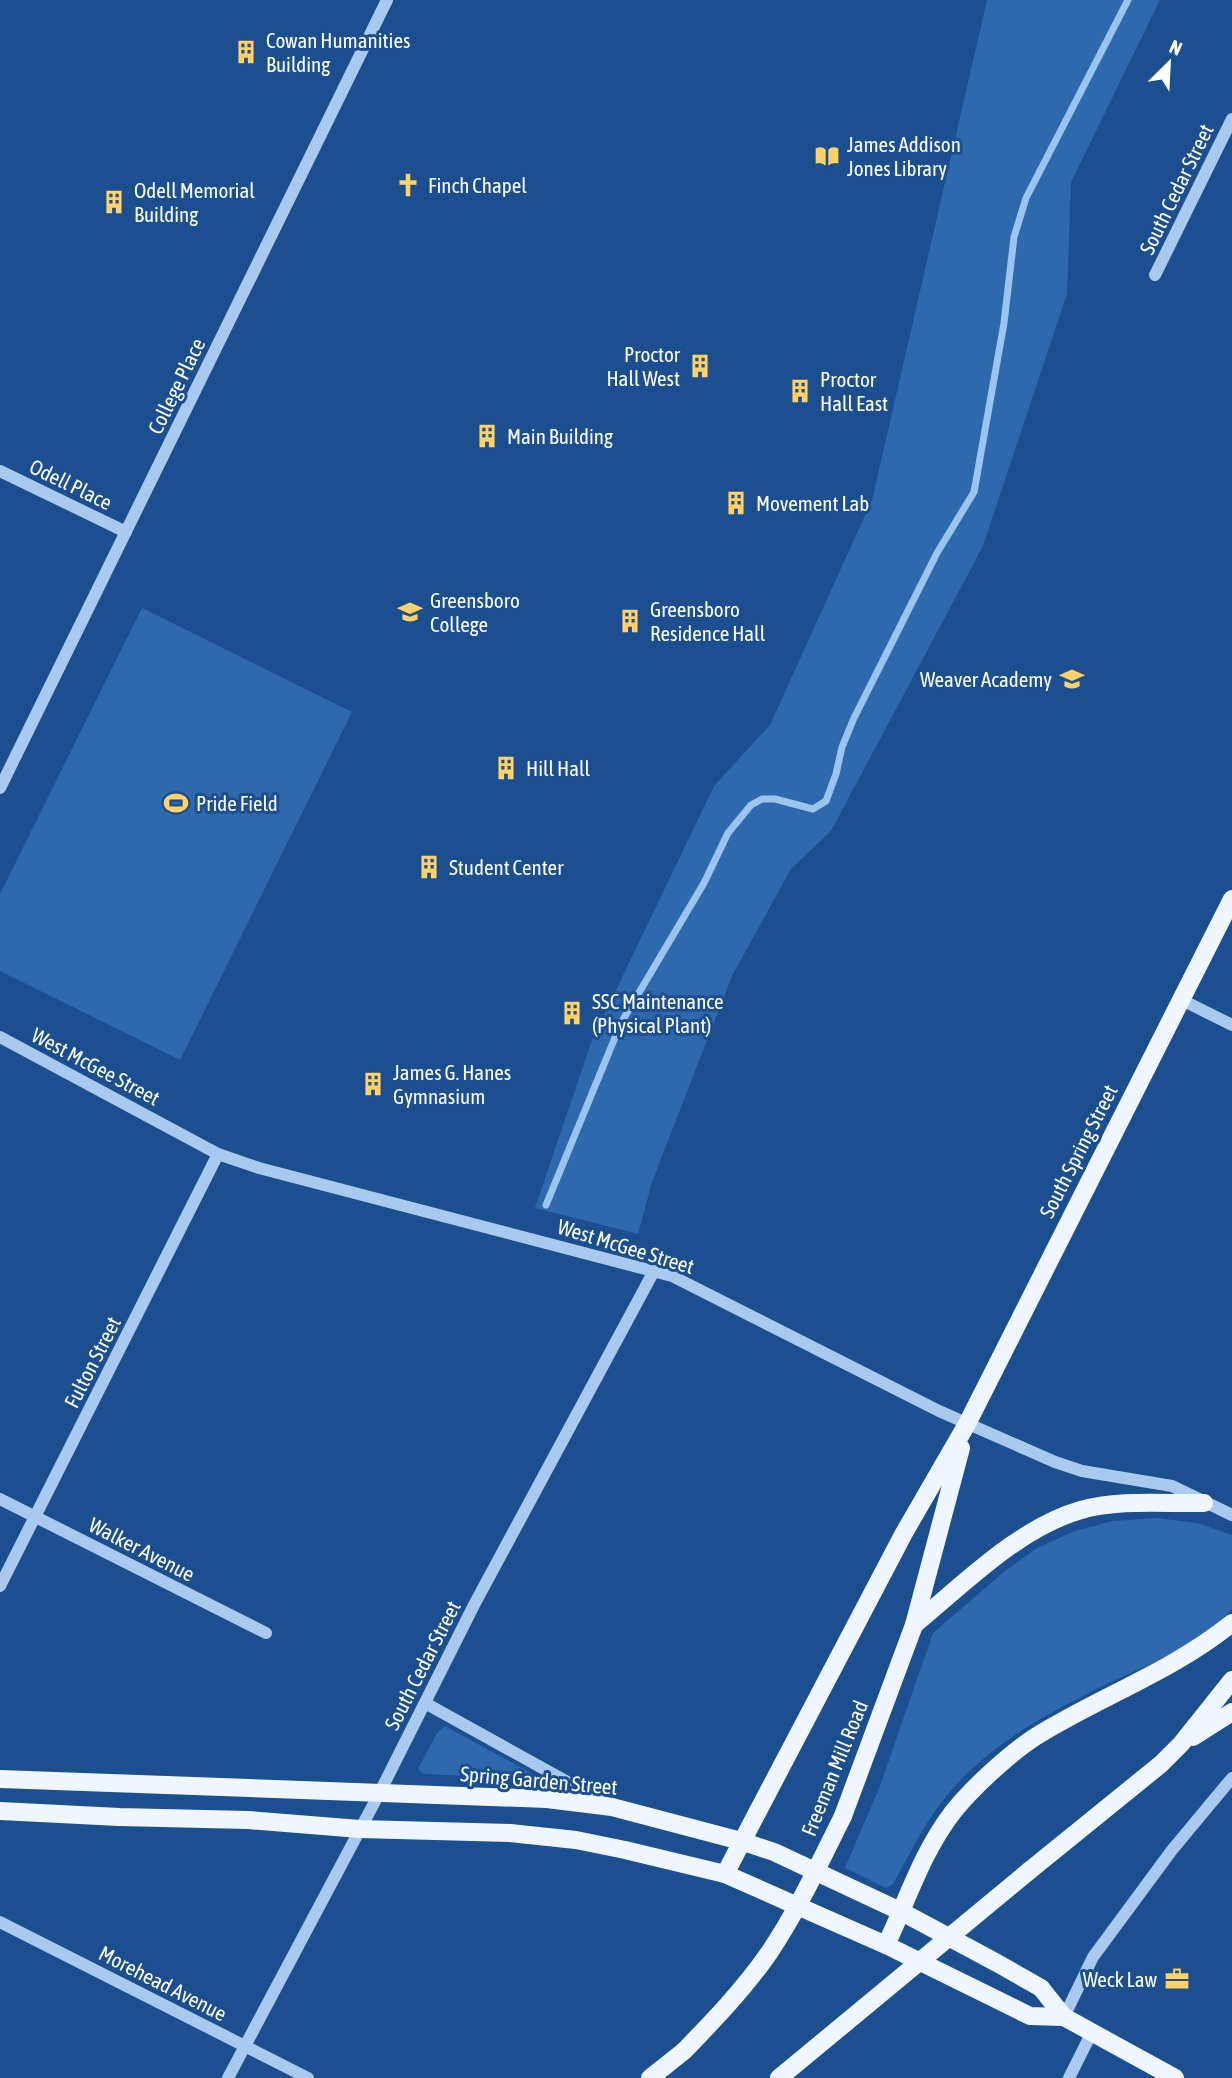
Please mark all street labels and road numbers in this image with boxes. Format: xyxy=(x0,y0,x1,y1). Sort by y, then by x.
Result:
street label: South Cedar Street xyxy=(1134,120,1218,258)
street label: College Place xyxy=(142,334,210,438)
street label: Odell Place xyxy=(26,454,116,514)
street label: West McGee Street xyxy=(28,1022,164,1110)
street label: South Spring Street xyxy=(1034,1081,1122,1221)
street label: West McGee Street xyxy=(555,1214,697,1278)
street label: Fulton Street xyxy=(59,1313,125,1411)
street label: Walker Avenue xyxy=(85,1512,199,1586)
street label: South Cedar Street xyxy=(379,1596,465,1734)
street label: Freeman Mill Road xyxy=(796,1697,872,1839)
street label: Spring Garden Street xyxy=(459,1761,619,1799)
street label: Morehead Avenue xyxy=(95,1941,231,2025)

